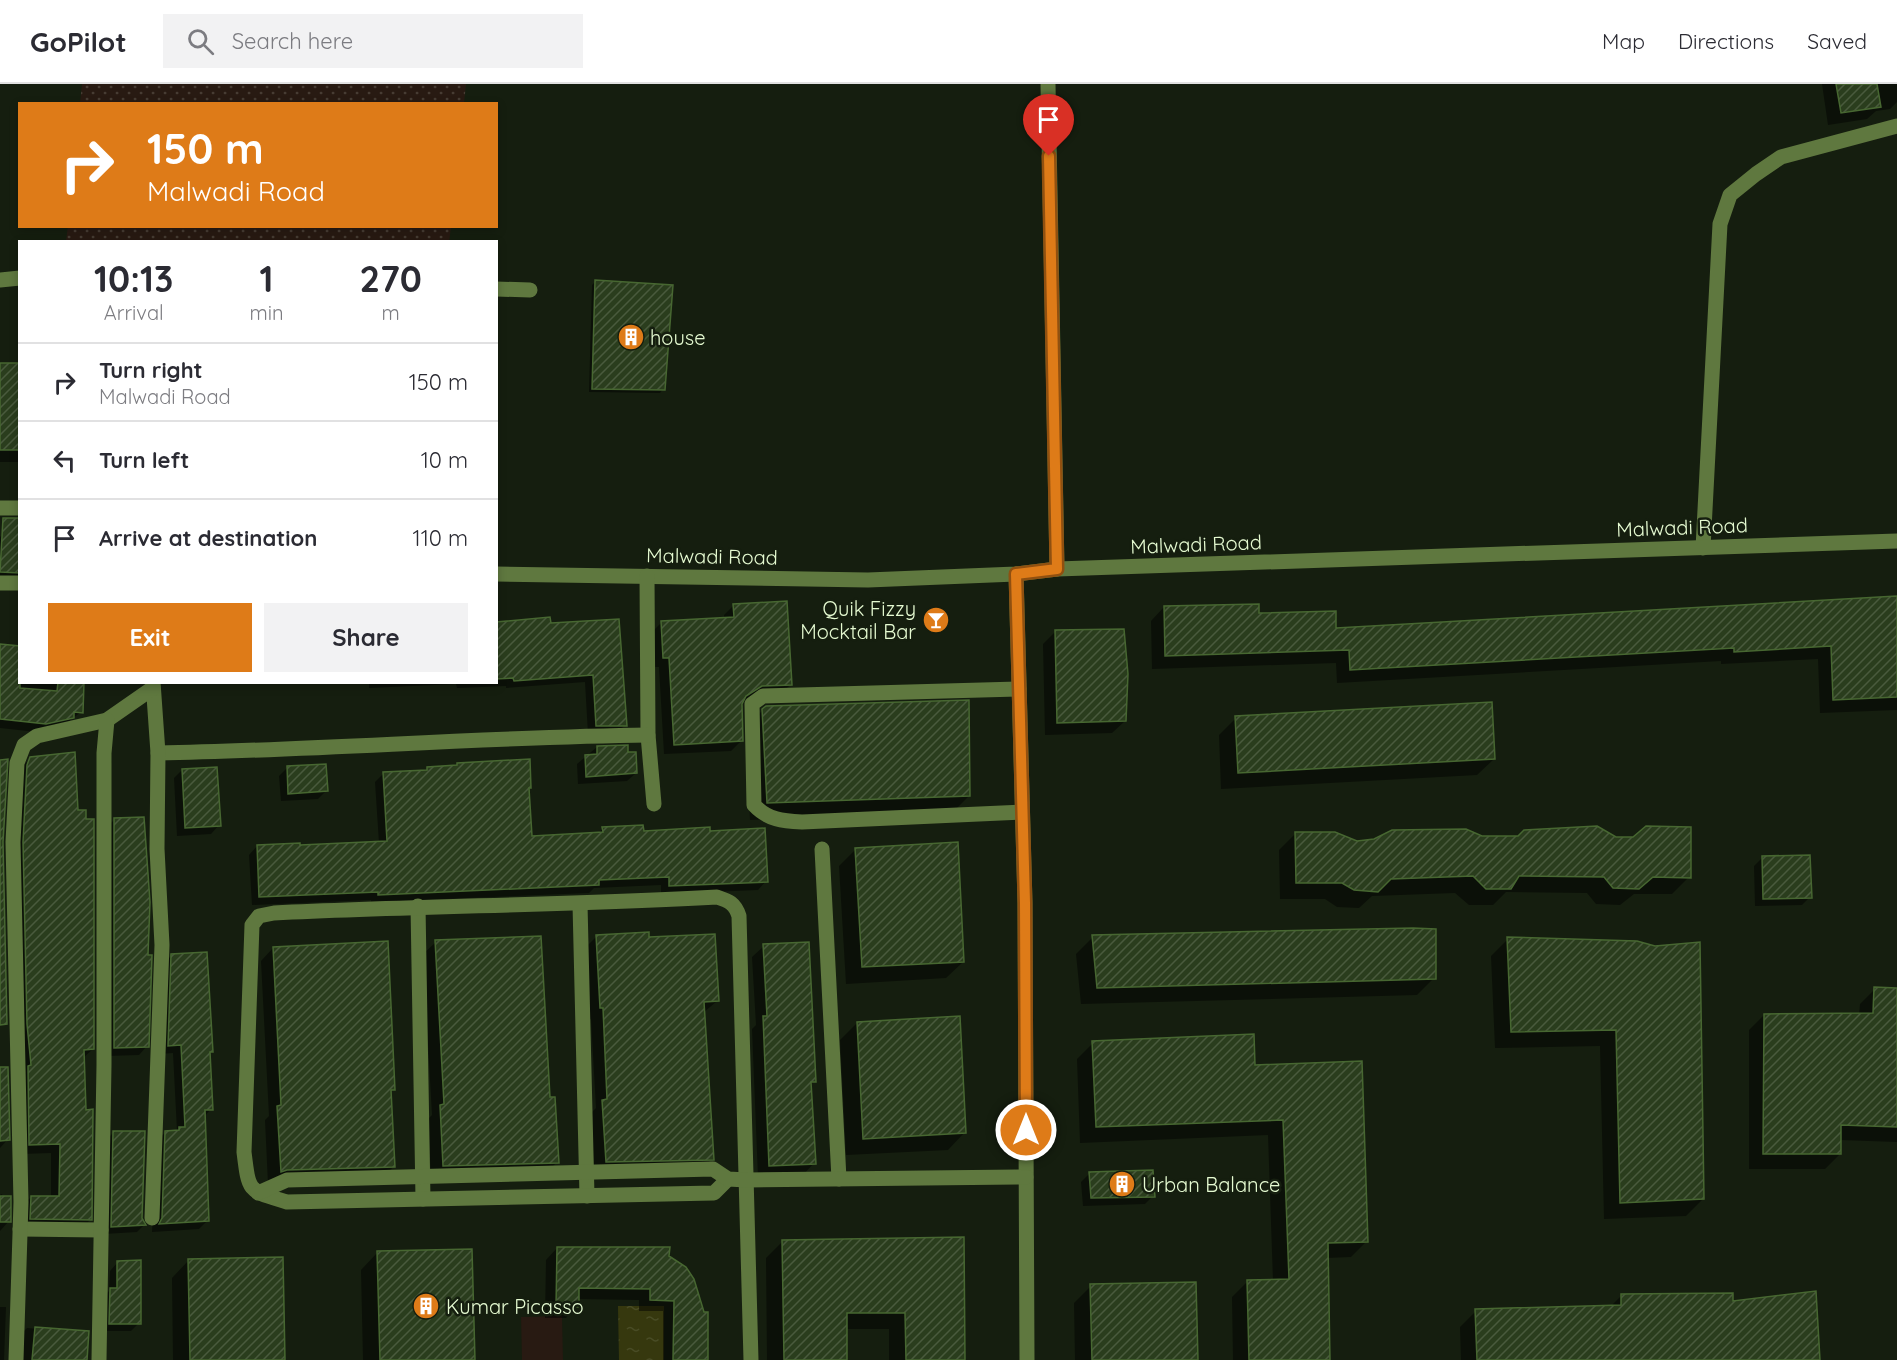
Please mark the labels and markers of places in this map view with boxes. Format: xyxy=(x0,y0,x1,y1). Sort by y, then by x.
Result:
pin xyxy=(1023,94,1074,156)
building icon: house xyxy=(616,322,646,352)
place label: house xyxy=(650,325,706,350)
place label: Quik Fizzy Mocktail Bar xyxy=(800,596,916,644)
bar icon: Quik Fizzy Mocktail Bar xyxy=(921,605,951,635)
building icon: Urban Balance xyxy=(1107,1169,1137,1199)
place label: Urban Balance xyxy=(1142,1172,1280,1197)
building icon: Kumar Picasso xyxy=(411,1291,441,1321)
place label: Kumar Picasso xyxy=(446,1294,584,1319)

